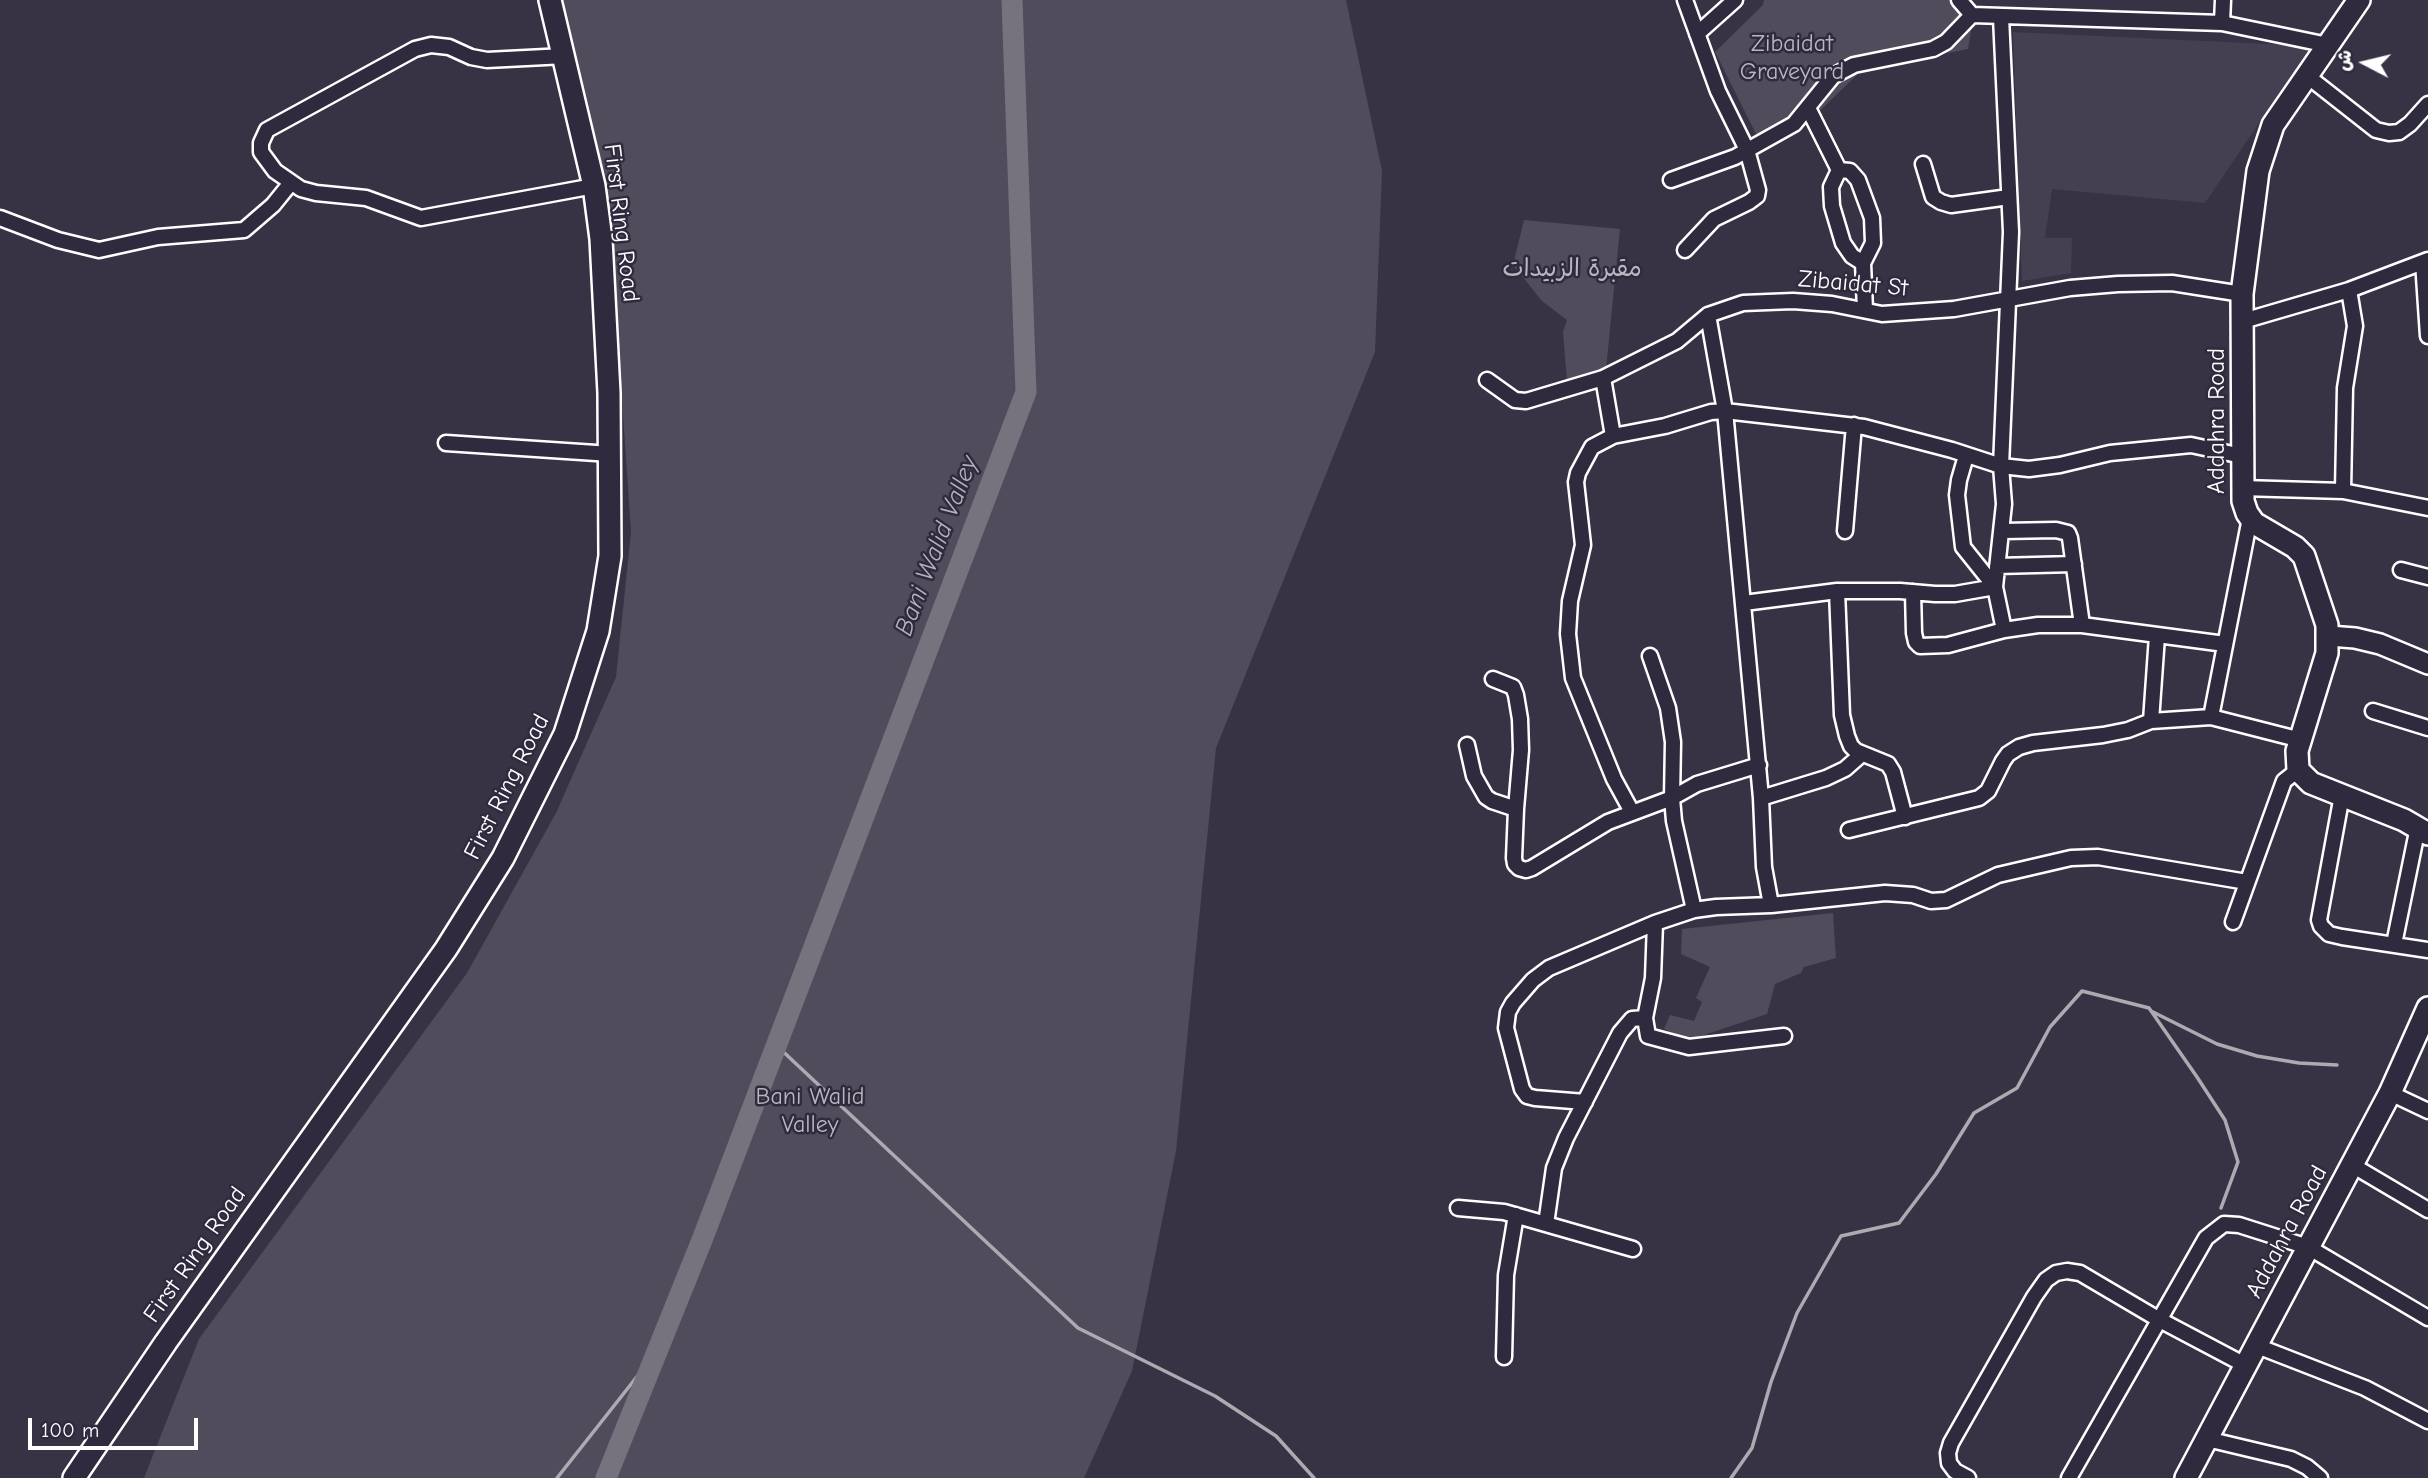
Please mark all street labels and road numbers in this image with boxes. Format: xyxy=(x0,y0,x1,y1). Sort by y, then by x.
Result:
street label: First Ring Road xyxy=(597,142,645,304)
street label: Zibaidat St xyxy=(1797,265,1909,303)
street label: Addahra Road xyxy=(2203,348,2231,494)
street label: First Ring Road xyxy=(458,710,556,864)
street label: Addahra Road xyxy=(2240,1161,2334,1303)
street label: First Ring Road xyxy=(138,1182,252,1328)

